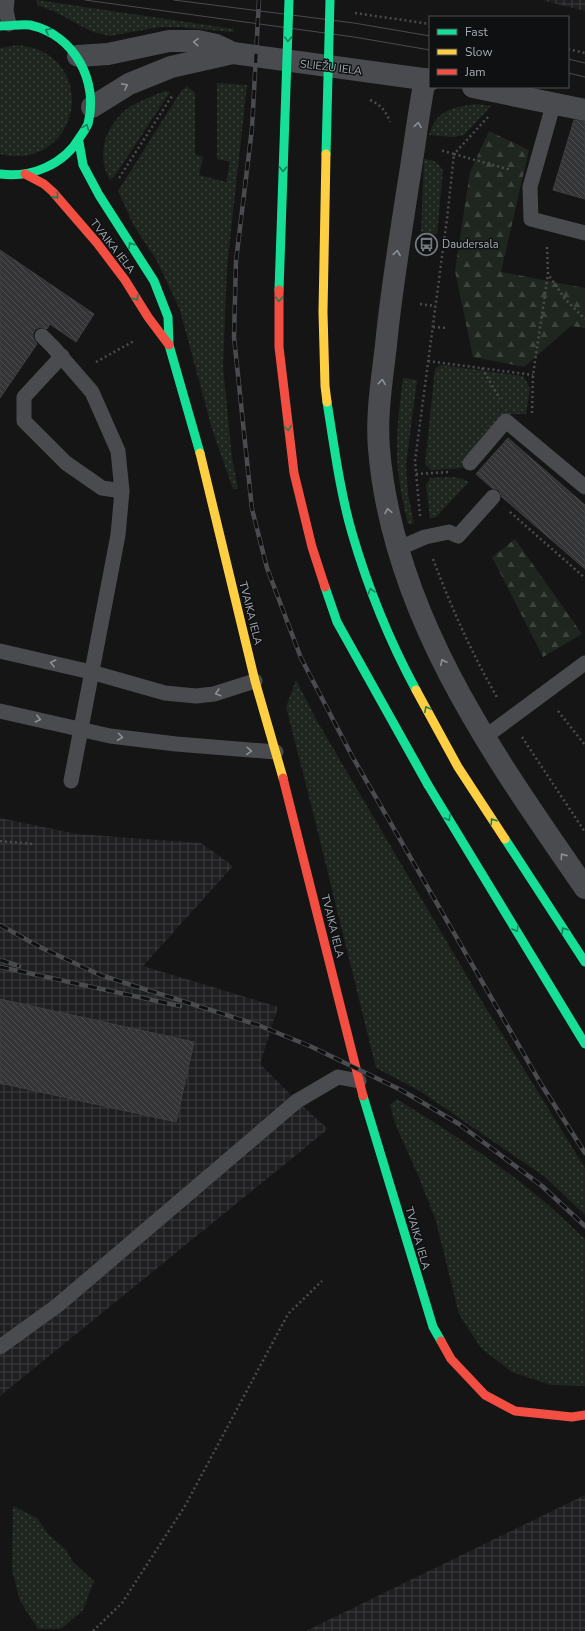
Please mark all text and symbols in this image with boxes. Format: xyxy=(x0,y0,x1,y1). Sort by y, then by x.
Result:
legend xyxy=(429,16,569,88)
text: Fast xyxy=(465,24,488,40)
one-way arrow xyxy=(44,29,52,36)
one-way arrow xyxy=(283,36,292,42)
one-way arrow xyxy=(193,37,199,46)
text: Slow xyxy=(465,44,493,60)
street label: SLIEŽU IELA xyxy=(299,55,363,79)
text: Jam xyxy=(464,64,486,80)
one-way arrow xyxy=(121,83,128,91)
one-way arrow xyxy=(413,122,422,128)
one-way arrow xyxy=(81,124,89,132)
one-way arrow xyxy=(278,166,287,172)
one-way arrow xyxy=(52,191,59,199)
street label: TVAIKA IELA xyxy=(87,216,139,277)
bus stop icon: Daudersala xyxy=(414,231,440,257)
place label: Daudersala xyxy=(442,237,499,252)
one-way arrow xyxy=(128,242,136,249)
one-way arrow xyxy=(392,250,401,256)
one-way arrow xyxy=(132,294,139,301)
one-way arrow xyxy=(275,296,283,302)
one-way arrow xyxy=(377,379,386,385)
one-way arrow xyxy=(283,425,292,431)
one-way arrow xyxy=(385,508,393,514)
street label: TVAIKA IELA xyxy=(235,580,266,646)
one-way arrow xyxy=(368,588,376,595)
one-way arrow xyxy=(440,659,448,666)
one-way arrow xyxy=(50,660,56,668)
one-way arrow xyxy=(215,688,222,697)
one-way arrow xyxy=(424,706,431,713)
one-way arrow xyxy=(35,714,41,722)
one-way arrow xyxy=(117,732,123,741)
one-way arrow xyxy=(246,746,252,755)
one-way arrow xyxy=(443,814,451,821)
one-way arrow xyxy=(491,818,498,825)
one-way arrow xyxy=(561,853,568,860)
street label: TVAIKA IELA xyxy=(317,893,348,959)
one-way arrow xyxy=(511,925,518,932)
one-way arrow xyxy=(562,927,569,934)
street label: TVAIKA IELA xyxy=(401,1205,434,1271)

